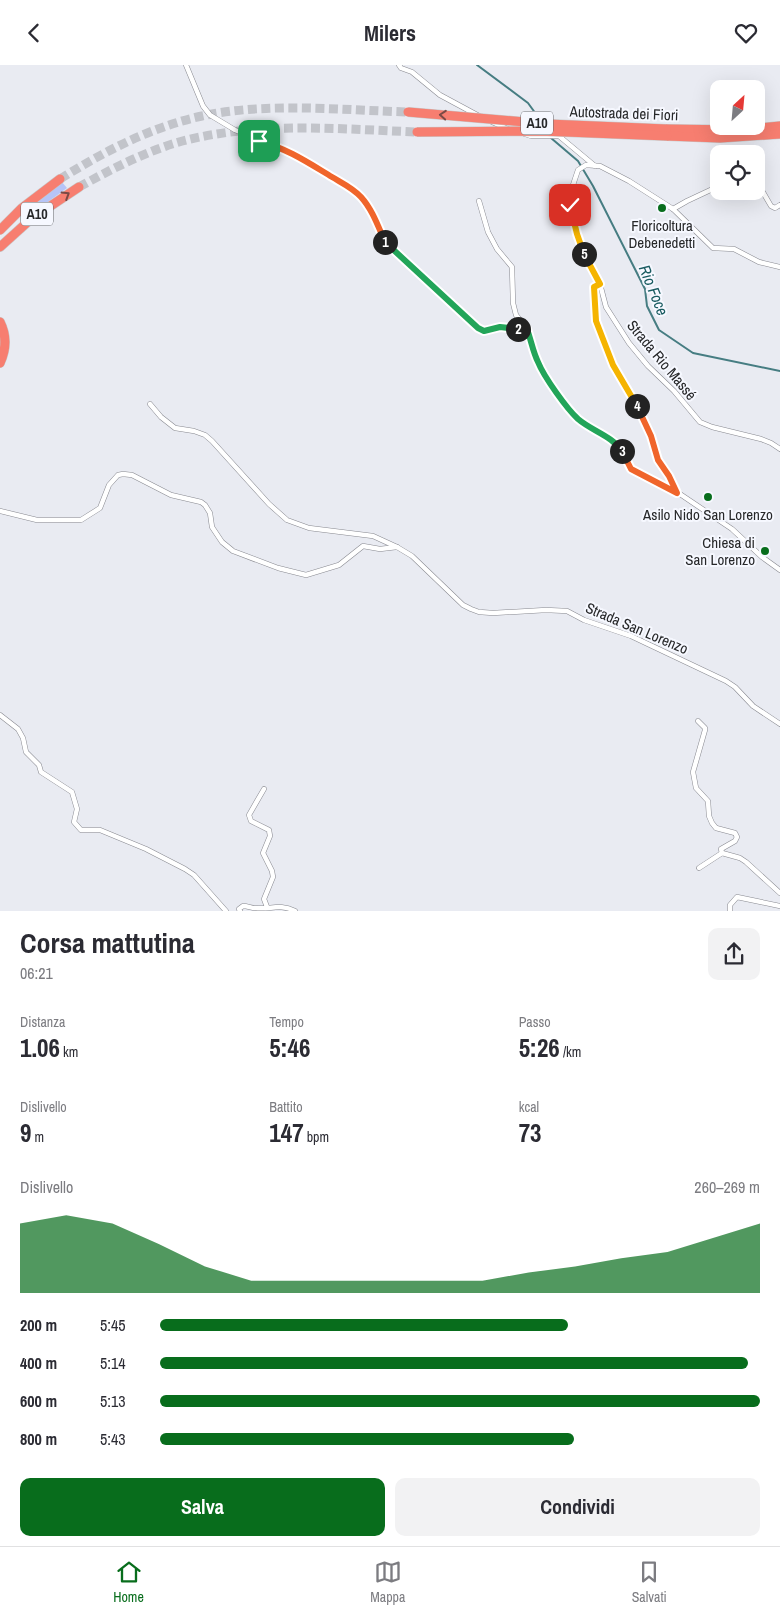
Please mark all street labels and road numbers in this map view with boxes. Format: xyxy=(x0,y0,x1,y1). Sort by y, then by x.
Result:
street label: Autostrada dei Fiori xyxy=(568,101,679,125)
road number: A10 xyxy=(521,111,553,135)
road number: A10 xyxy=(21,203,53,225)
street label: Strada Rio Massé xyxy=(622,316,702,405)
street label: Strada San Lorenzo xyxy=(583,597,692,659)

